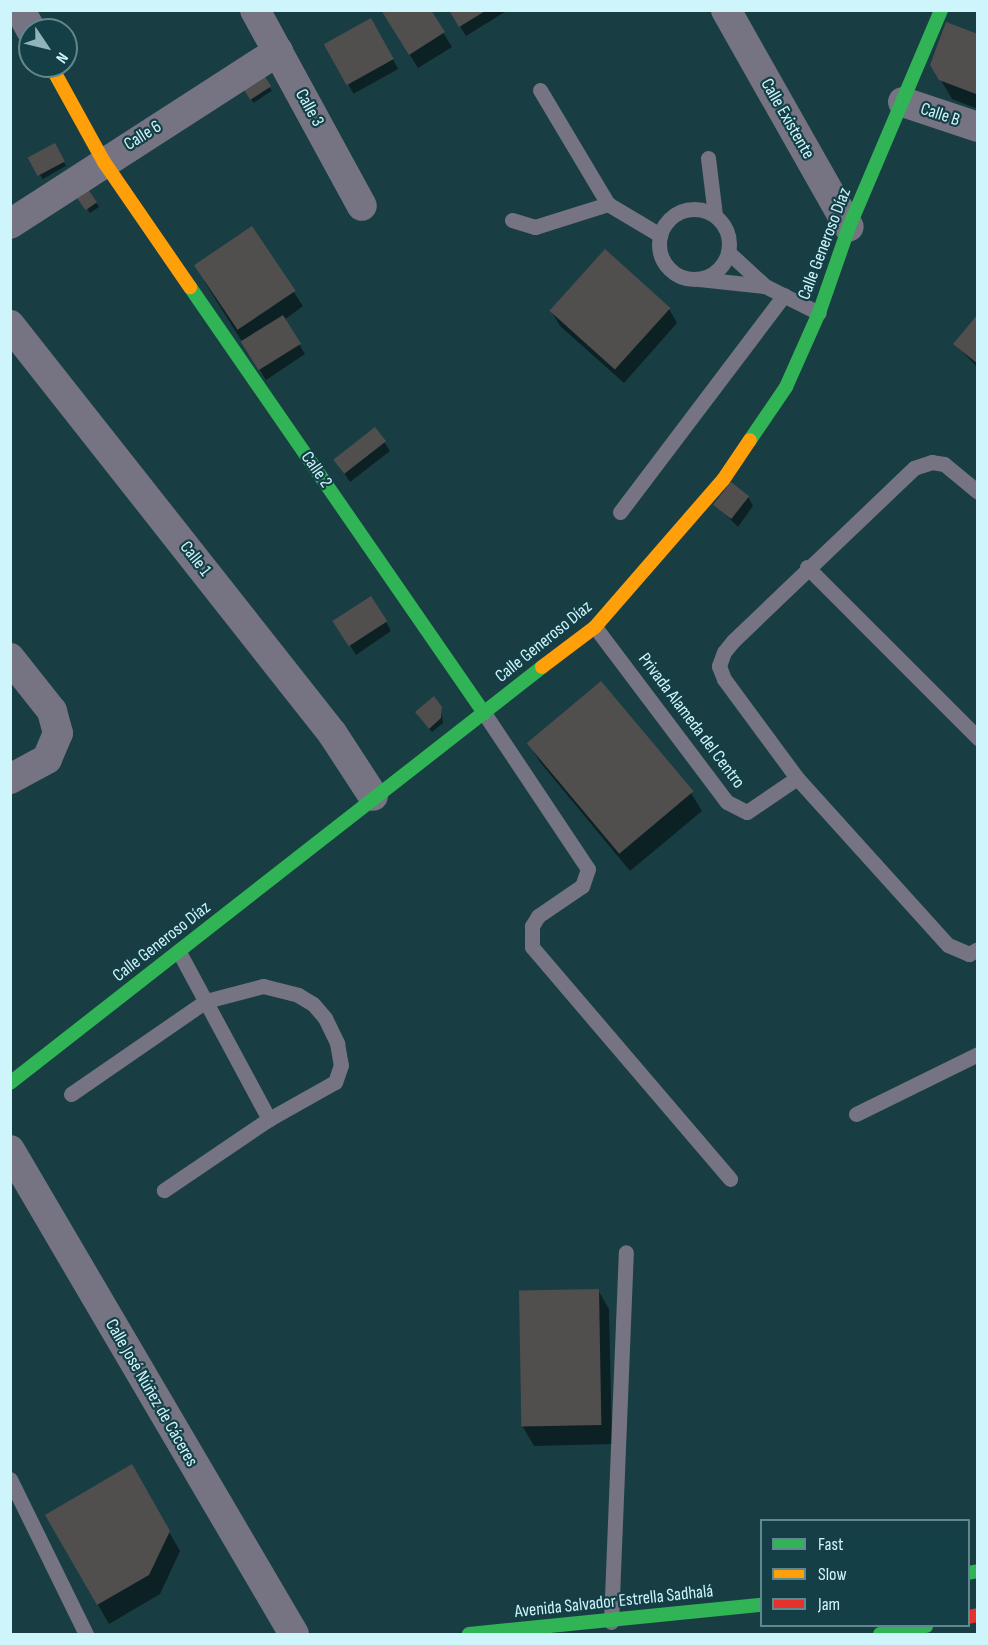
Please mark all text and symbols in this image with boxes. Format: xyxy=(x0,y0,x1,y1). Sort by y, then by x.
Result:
north arrow xyxy=(18,18,78,78)
text: N xyxy=(51,49,72,66)
street label: Calle Existente xyxy=(755,75,819,163)
street label: Calle 3 xyxy=(290,85,328,131)
street label: Calle B xyxy=(918,99,962,131)
street label: Calle 6 xyxy=(120,116,166,156)
street label: Calle Generoso Díaz xyxy=(794,185,856,303)
street label: Calle 2 xyxy=(296,448,336,492)
street label: Calle 1 xyxy=(175,537,215,581)
street label: Calle Generoso Díaz xyxy=(491,596,597,688)
street label: Privada Alameda del Centro xyxy=(633,649,749,793)
street label: Calle Generoso Díaz xyxy=(109,897,215,987)
street label: Calle José Núñez de Cáceres xyxy=(100,1315,202,1471)
legend xyxy=(760,1519,970,1627)
text: Fast xyxy=(818,1534,843,1555)
text: Slow xyxy=(818,1564,847,1585)
street label: Avenida Salvador Estrella Sadhalá xyxy=(514,1581,714,1623)
text: Jam xyxy=(818,1594,840,1615)

